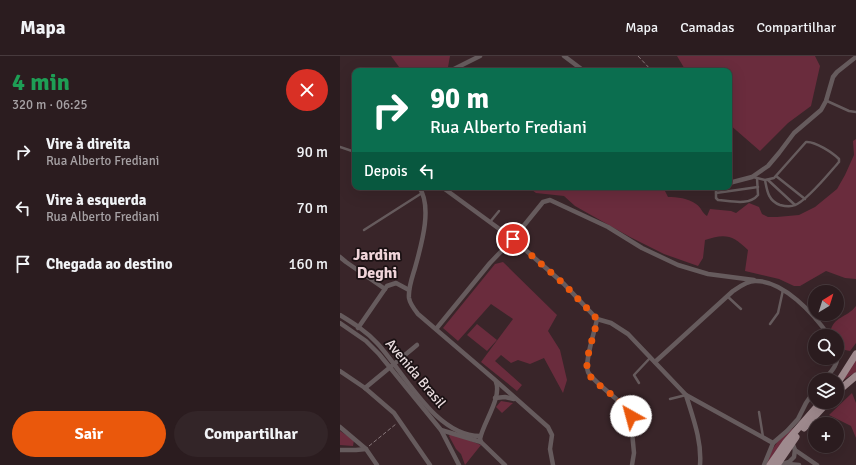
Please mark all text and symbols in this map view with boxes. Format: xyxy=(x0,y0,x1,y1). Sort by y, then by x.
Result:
text: Mapa xyxy=(20,16,66,40)
text: Mapa xyxy=(625,19,658,36)
text: Camadas xyxy=(680,19,734,36)
text: Compartilhar xyxy=(756,19,836,36)
text: 4 min xyxy=(12,67,70,97)
button: close xyxy=(286,69,328,111)
text: 90 m xyxy=(430,82,489,116)
icon: right xyxy=(364,84,416,136)
text: 320 m · 06:25 xyxy=(12,97,88,113)
text: Rua Alberto Frediani xyxy=(430,116,587,138)
text: Vire à direita xyxy=(46,135,130,153)
icon: right xyxy=(12,141,34,163)
text: 90 m xyxy=(297,143,328,161)
text: Rua Alberto Frediani xyxy=(46,153,159,169)
icon: left xyxy=(416,160,438,182)
text: Depois xyxy=(364,162,408,180)
text: Vire à esquerda xyxy=(46,191,146,209)
icon: left xyxy=(12,197,34,219)
text: 70 m xyxy=(297,199,328,217)
text: Rua Alberto Frediani xyxy=(46,209,159,225)
pin xyxy=(496,222,530,256)
icon: arrive xyxy=(502,228,524,250)
district label: Jardim Deghi xyxy=(353,245,401,283)
icon: arrive xyxy=(12,253,34,275)
text: Chegada ao destino xyxy=(46,255,173,273)
text: 160 m xyxy=(288,255,328,273)
north arrow xyxy=(808,285,844,321)
map controls xyxy=(808,285,844,453)
button: search xyxy=(808,329,844,365)
street label: Avenida Brasil xyxy=(382,335,449,411)
button: layers xyxy=(808,373,844,409)
position arrow xyxy=(610,395,652,437)
button: Sair xyxy=(12,411,166,457)
button: Compartilhar xyxy=(174,411,328,457)
button: + xyxy=(808,417,844,453)

